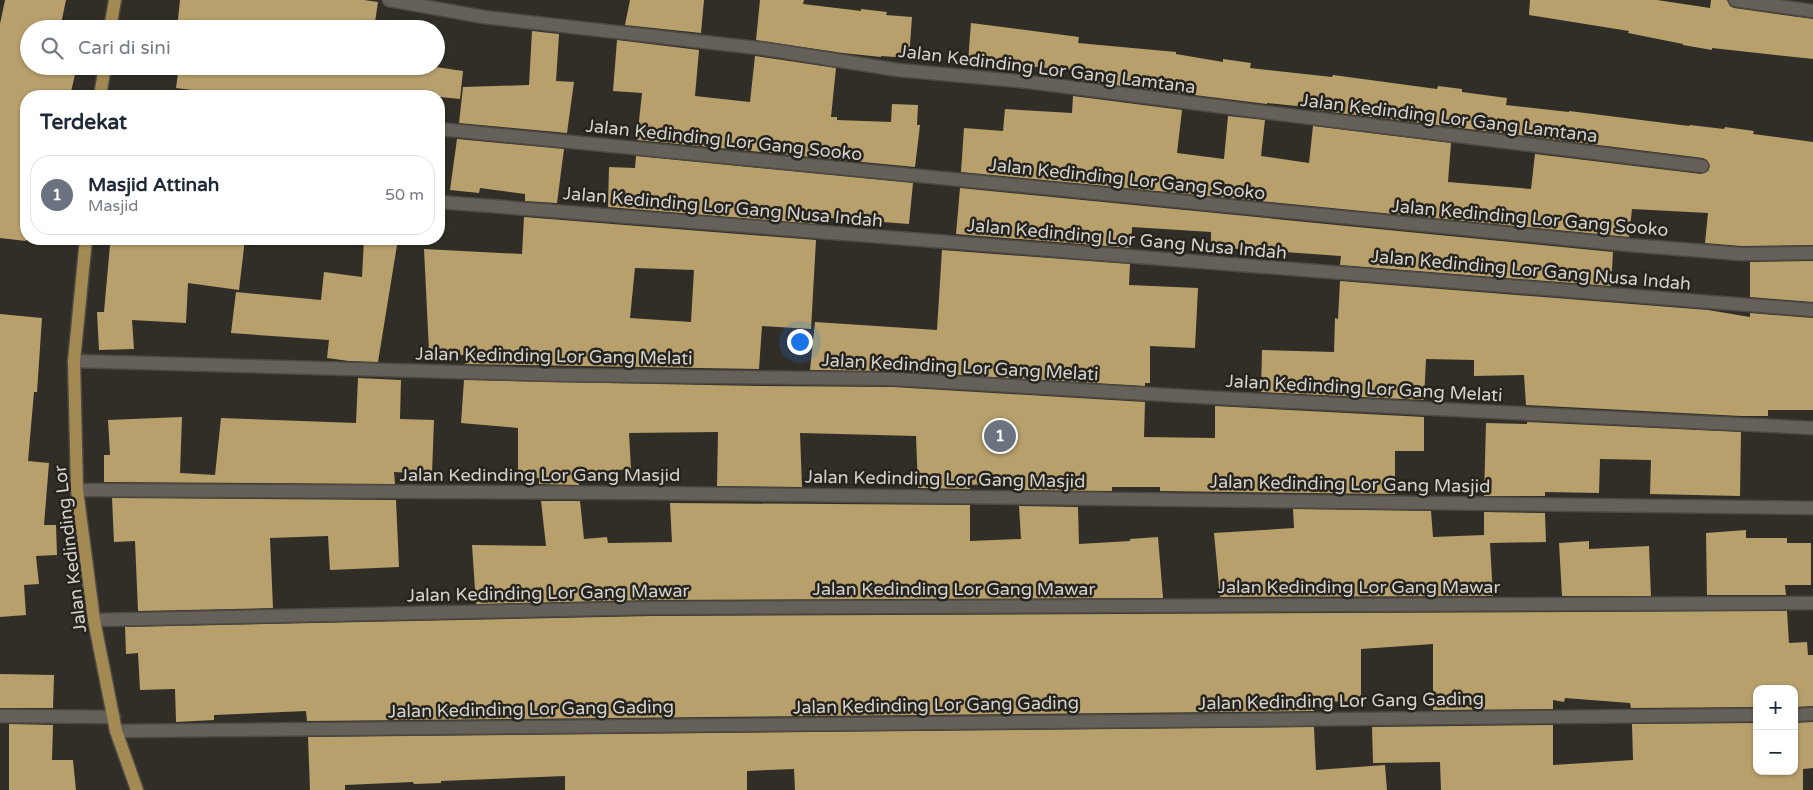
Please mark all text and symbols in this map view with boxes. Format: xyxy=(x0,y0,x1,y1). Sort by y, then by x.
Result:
search box xyxy=(20,20,445,75)
icon: search xyxy=(38,34,66,62)
text: Cari di sini xyxy=(78,37,171,59)
street label: Jalan Kedinding Lor Gang Lamtana xyxy=(897,40,1197,98)
street label: Jalan Kedinding Lor Gang Lamtana xyxy=(1299,89,1599,147)
text: Terdekat xyxy=(40,110,127,135)
street label: Jalan Kedinding Lor Gang Sooko xyxy=(585,115,863,165)
street label: Jalan Kedinding Lor Gang Sooko xyxy=(988,154,1266,204)
text: Masjid Attinah xyxy=(88,174,219,196)
street label: Jalan Kedinding Lor Gang Nusa Indah xyxy=(562,182,884,232)
text: 1 xyxy=(52,185,62,205)
text: 50 m xyxy=(385,185,424,205)
street label: Jalan Kedinding Lor Gang Sooko xyxy=(1391,195,1669,241)
text: Masjid xyxy=(88,196,138,216)
street label: Jalan Kedinding Lor Gang Nusa Indah xyxy=(966,214,1288,264)
street label: Jalan Kedinding Lor Gang Nusa Indah xyxy=(1370,245,1692,295)
your location xyxy=(787,329,813,355)
street label: Jalan Kedinding Lor Gang Melati xyxy=(415,343,693,369)
street label: Jalan Kedinding Lor Gang Melati xyxy=(821,349,1099,385)
street label: Jalan Kedinding Lor Gang Melati xyxy=(1225,370,1503,406)
pin: 1 xyxy=(984,417,1016,455)
street label: Jalan Kedinding Lor xyxy=(49,464,91,634)
street label: Jalan Kedinding Lor Gang Masjid xyxy=(400,464,680,486)
street label: Jalan Kedinding Lor Gang Masjid xyxy=(804,466,1086,492)
street label: Jalan Kedinding Lor Gang Masjid xyxy=(1209,471,1491,497)
street label: Jalan Kedinding Lor Gang Mawar xyxy=(1218,576,1500,598)
street label: Jalan Kedinding Lor Gang Mawar xyxy=(813,578,1095,600)
street label: Jalan Kedinding Lor Gang Mawar xyxy=(406,580,690,606)
map controls xyxy=(1753,685,1798,775)
button: + xyxy=(1753,685,1798,730)
street label: Jalan Kedinding Lor Gang Gading xyxy=(1198,688,1484,714)
street label: Jalan Kedinding Lor Gang Gading xyxy=(793,692,1079,718)
street label: Jalan Kedinding Lor Gang Gading xyxy=(388,696,674,722)
button: − xyxy=(1753,730,1798,775)

